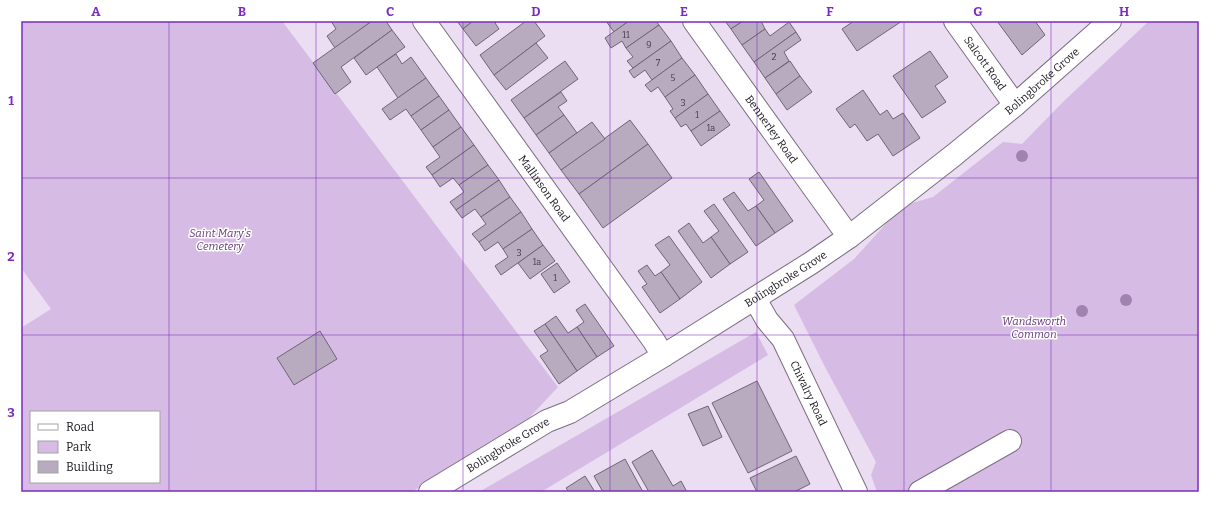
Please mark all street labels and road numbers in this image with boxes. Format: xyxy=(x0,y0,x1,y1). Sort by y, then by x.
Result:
street label: Salcott Road xyxy=(961,34,1009,94)
street label: Bolingbroke Grove xyxy=(1002,45,1082,118)
street label: Bennerley Road xyxy=(742,93,800,166)
street label: Mallinson Road xyxy=(516,153,572,225)
street label: Bolingbroke Grove xyxy=(742,248,829,310)
street label: Chivalry Road xyxy=(787,359,830,428)
street label: Bolingbroke Grove xyxy=(464,415,552,475)

